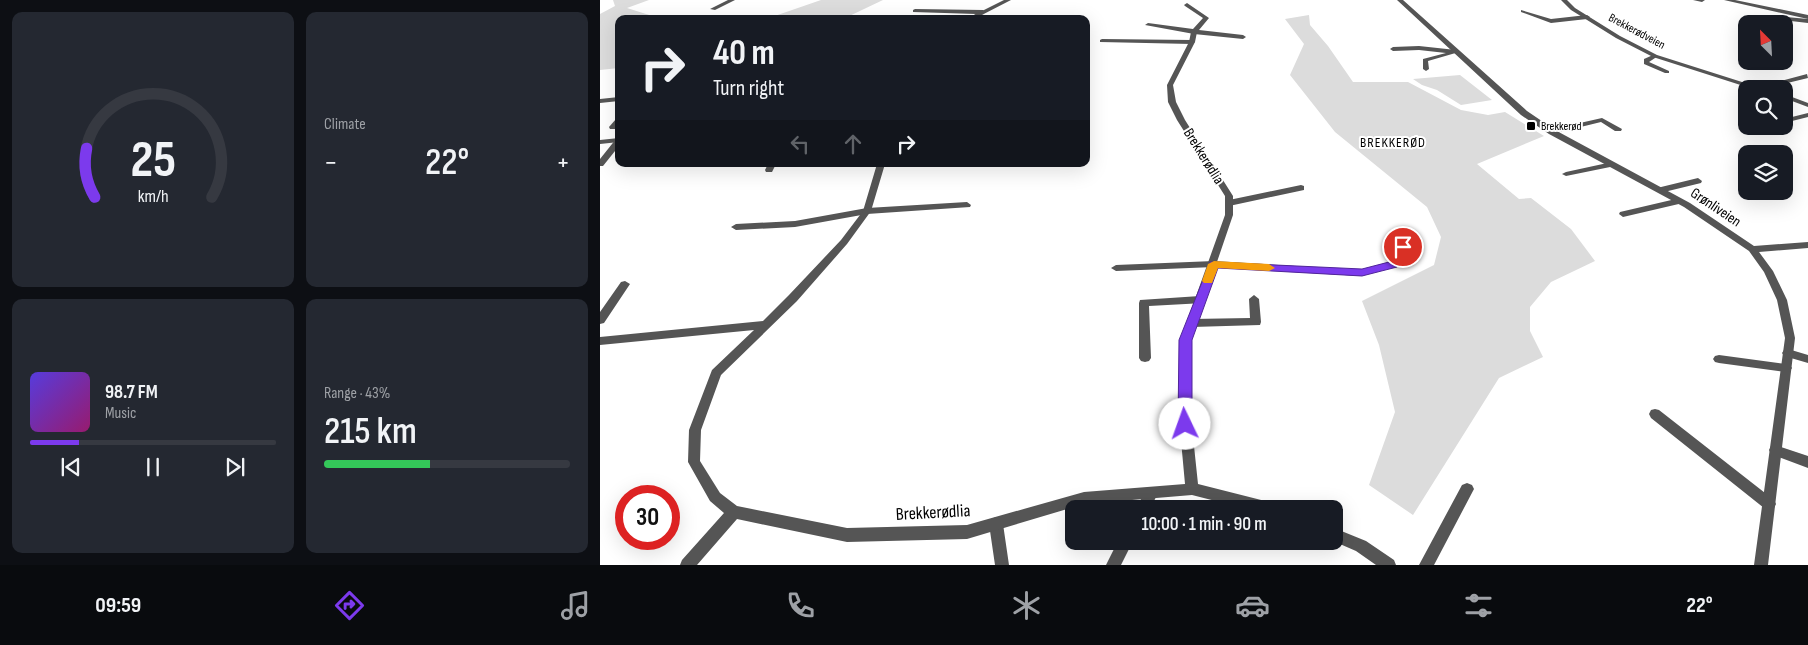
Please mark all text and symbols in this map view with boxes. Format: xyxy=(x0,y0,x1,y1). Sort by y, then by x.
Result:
street label: Brekkerødveien xyxy=(1606,10,1668,53)
north arrow xyxy=(1738,15,1792,70)
map controls xyxy=(1738,15,1793,200)
text: 40 m xyxy=(713,32,775,75)
icon: right xyxy=(630,35,695,100)
text: Turn right xyxy=(713,75,784,102)
button: search xyxy=(1738,80,1793,135)
text: Climate xyxy=(324,115,366,134)
place label: Brekkerød xyxy=(1541,119,1581,134)
marker: Brekkerød xyxy=(1525,120,1537,132)
street label: Brekkerødlia xyxy=(1179,125,1228,188)
text: 25 xyxy=(130,129,176,192)
icon: left xyxy=(786,130,814,158)
icon: ahead xyxy=(839,130,867,158)
icon: right xyxy=(892,130,920,158)
district label: BREKKERØD xyxy=(1360,134,1426,151)
text: 22° xyxy=(425,140,469,185)
button: layers xyxy=(1738,145,1793,200)
text: − xyxy=(324,146,338,179)
text: + xyxy=(556,146,570,179)
street label: Grønliveien xyxy=(1687,184,1745,231)
text: km/h xyxy=(138,186,168,207)
pin xyxy=(1382,226,1424,268)
icon: arrive xyxy=(1389,233,1417,261)
text: 98.7 FM xyxy=(105,381,158,404)
text: Range · 43% xyxy=(324,384,390,403)
position arrow xyxy=(1158,397,1210,449)
text: Music xyxy=(105,404,136,423)
text: 215 km xyxy=(324,409,417,454)
icon: previous xyxy=(57,453,85,481)
icon: pause xyxy=(139,453,167,481)
icon: next xyxy=(221,453,249,481)
speed limit sign: 30 xyxy=(615,485,680,550)
street label: Brekkerødlia xyxy=(895,500,971,525)
text: 10:00 · 1 min · 90 m xyxy=(1141,513,1267,536)
icon: directions xyxy=(332,588,367,623)
icon: music xyxy=(558,588,593,623)
icon: phone xyxy=(783,588,818,623)
icon: climate xyxy=(1009,588,1044,623)
icon: car xyxy=(1235,588,1270,623)
icon: filters xyxy=(1461,588,1496,623)
text: 09:59 xyxy=(95,592,141,619)
text: 22° xyxy=(1686,592,1713,619)

